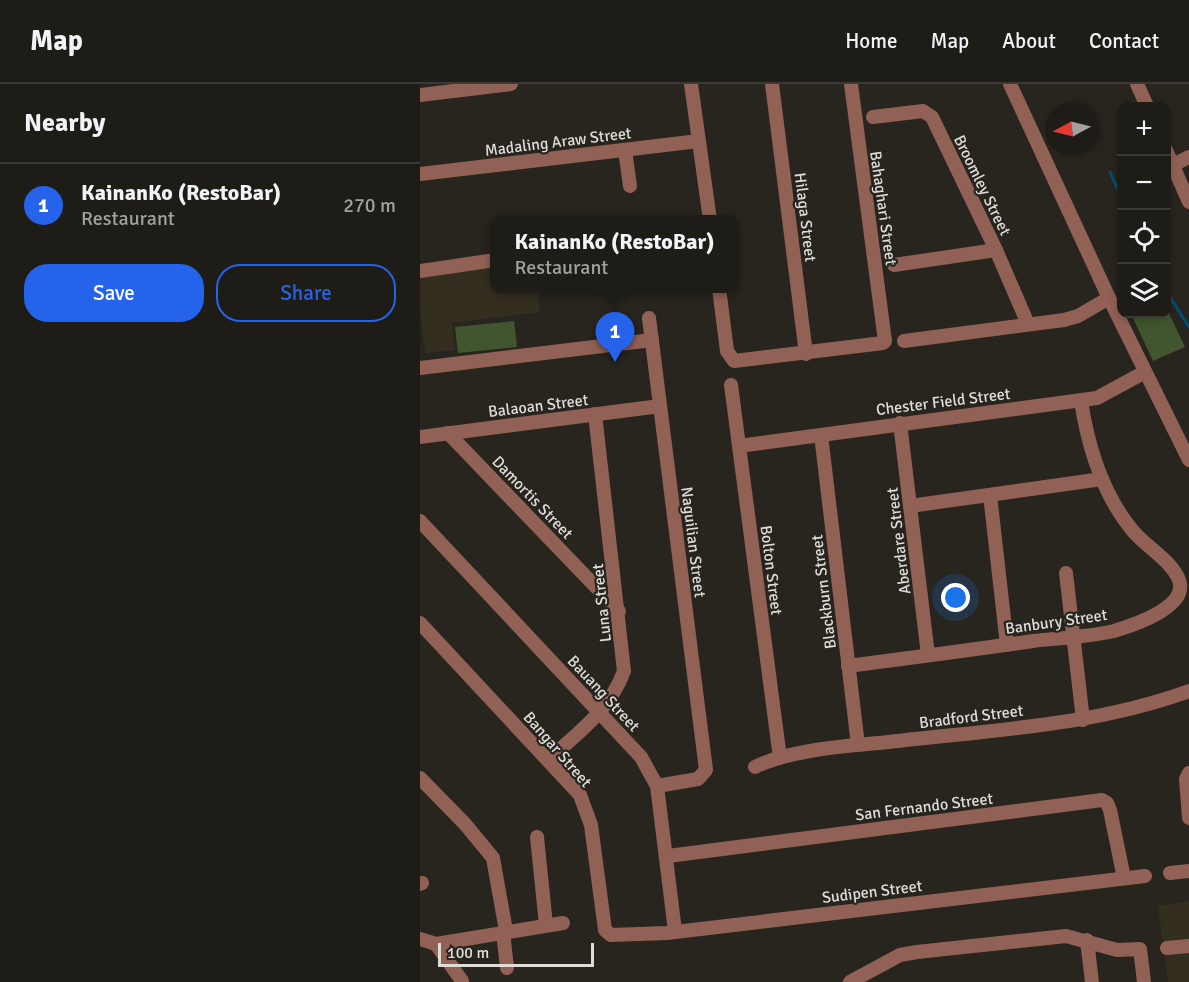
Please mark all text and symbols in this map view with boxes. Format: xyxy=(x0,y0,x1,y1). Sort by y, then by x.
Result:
text: Map xyxy=(30,24,83,58)
text: Home xyxy=(845,28,898,54)
text: Map xyxy=(931,28,969,54)
text: About xyxy=(1002,28,1056,54)
text: Contact xyxy=(1089,28,1159,54)
north arrow xyxy=(1045,102,1099,156)
map controls xyxy=(1117,102,1171,318)
button: + xyxy=(1117,102,1171,156)
text: Nearby xyxy=(24,107,105,139)
street label: Madaling Araw Street xyxy=(484,123,633,161)
street label: Broomley Street xyxy=(949,132,1015,239)
street label: Bahaghari Street xyxy=(865,150,901,267)
button: − xyxy=(1117,156,1171,210)
street label: Hilaga Street xyxy=(790,171,820,263)
text: KainanKo (RestoBar) xyxy=(81,179,281,206)
text: 1 xyxy=(38,193,49,218)
text: 270 m xyxy=(343,193,396,218)
text: Restaurant xyxy=(81,206,175,231)
button: locate xyxy=(1117,210,1171,264)
popup xyxy=(490,215,739,293)
text: KainanKo (RestoBar) xyxy=(514,228,715,255)
text: Restaurant xyxy=(514,255,608,280)
button: Save xyxy=(24,264,204,322)
button: Share xyxy=(216,264,396,322)
button: layers xyxy=(1117,264,1171,318)
pin: 1 xyxy=(596,312,634,362)
street label: Chester Field Street xyxy=(875,384,1012,420)
street label: Balaoan Street xyxy=(487,390,590,422)
street label: Damortis Street xyxy=(488,452,577,544)
street label: Naguilian Street xyxy=(676,486,710,599)
street label: Aberdare Street xyxy=(882,486,915,595)
street label: Bolton Street xyxy=(756,524,786,616)
street label: Blackburn Street xyxy=(807,533,841,650)
street label: Luna Street xyxy=(588,562,616,643)
your location xyxy=(941,583,970,612)
street label: Banbury Street xyxy=(1004,605,1109,639)
street label: Bauang Street xyxy=(563,651,644,736)
street label: Bradford Street xyxy=(918,701,1025,733)
street label: Bangar Street xyxy=(519,708,596,792)
street label: San Fernando Street xyxy=(854,789,995,825)
street label: Sudipen Street xyxy=(821,876,924,908)
scale bar xyxy=(438,940,594,968)
text: 100 m xyxy=(447,943,489,963)

